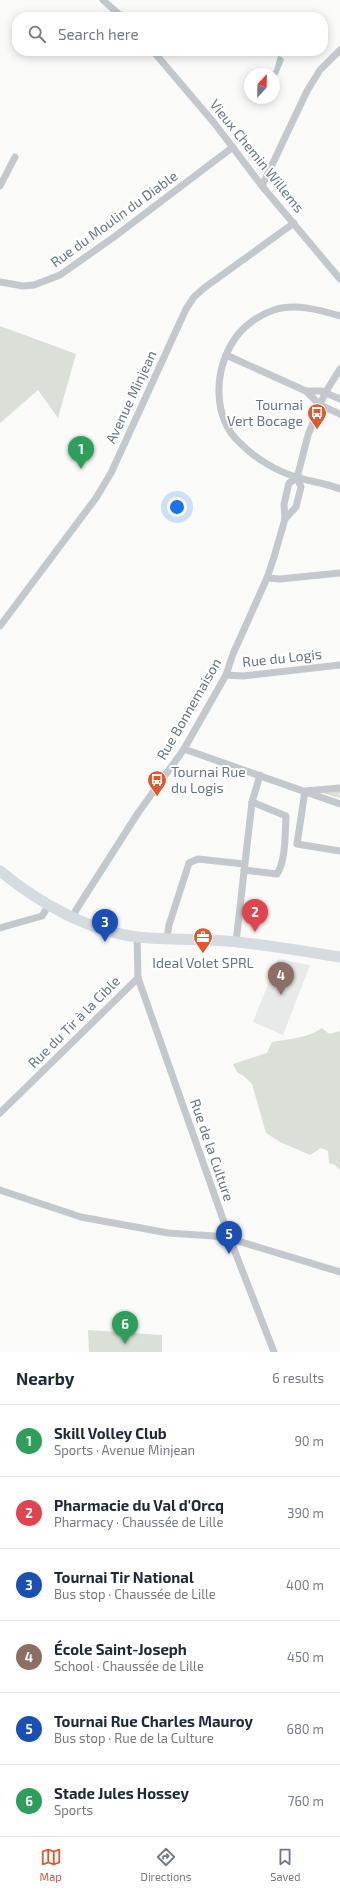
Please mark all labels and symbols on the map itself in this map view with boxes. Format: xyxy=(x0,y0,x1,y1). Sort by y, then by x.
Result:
north arrow xyxy=(244,68,280,104)
street label: Vieux Chemin Willems xyxy=(207,96,308,216)
street label: Rue du Moulin du Diable xyxy=(47,167,180,270)
street label: Avenue Minjean xyxy=(102,348,160,446)
place label: Tournai Vert Bocage xyxy=(227,396,303,429)
bus stop icon: Tournai Vert Bocage xyxy=(306,402,328,430)
pin: 1 xyxy=(68,436,94,469)
your location xyxy=(167,497,187,517)
street label: Rue du Logis xyxy=(241,645,323,670)
street label: Rue Bonnemaison xyxy=(153,655,225,762)
place label: Tournai Rue du Logis xyxy=(171,763,246,796)
bus stop icon: Tournai Rue du Logis xyxy=(146,769,168,797)
pin: 2 xyxy=(242,899,268,932)
pin: 3 xyxy=(92,909,118,942)
office icon: Ideal Volet SPRL xyxy=(192,926,214,954)
place label: Ideal Volet SPRL xyxy=(152,954,254,971)
pin: 4 xyxy=(268,962,294,995)
street label: Rue du Tir à la Cible xyxy=(24,972,123,1071)
street label: Rue de la Culture xyxy=(187,1096,238,1203)
pin: 5 xyxy=(216,1221,242,1254)
pin: 6 xyxy=(112,1311,138,1344)

